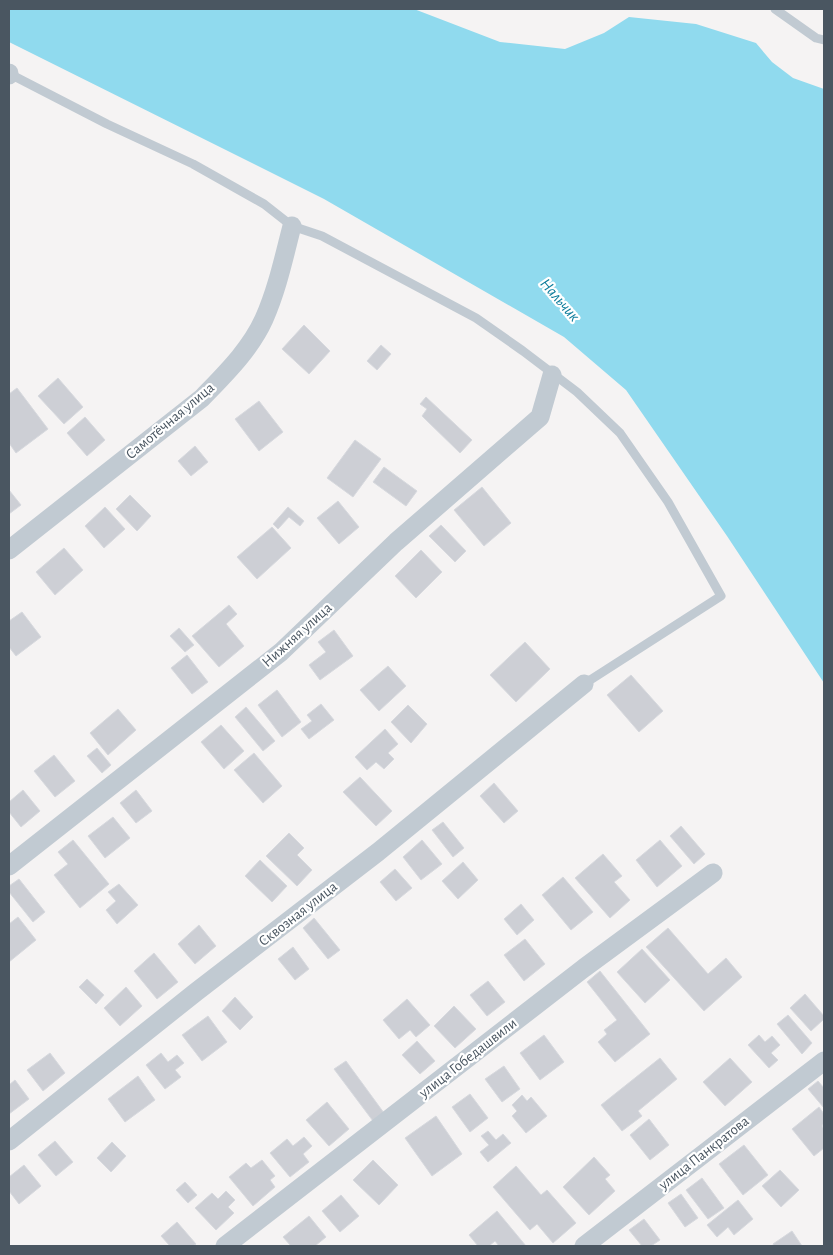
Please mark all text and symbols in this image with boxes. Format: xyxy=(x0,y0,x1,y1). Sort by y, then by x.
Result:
water label: Нальчик xyxy=(537,276,583,325)
street label: Самотёчная улица xyxy=(123,380,217,462)
street label: Нижняя улица xyxy=(259,600,335,670)
street label: Сквозная улица xyxy=(256,879,340,949)
street label: улица Гобедашвили xyxy=(416,1015,520,1101)
street label: улица Панкратова xyxy=(655,1113,752,1193)

